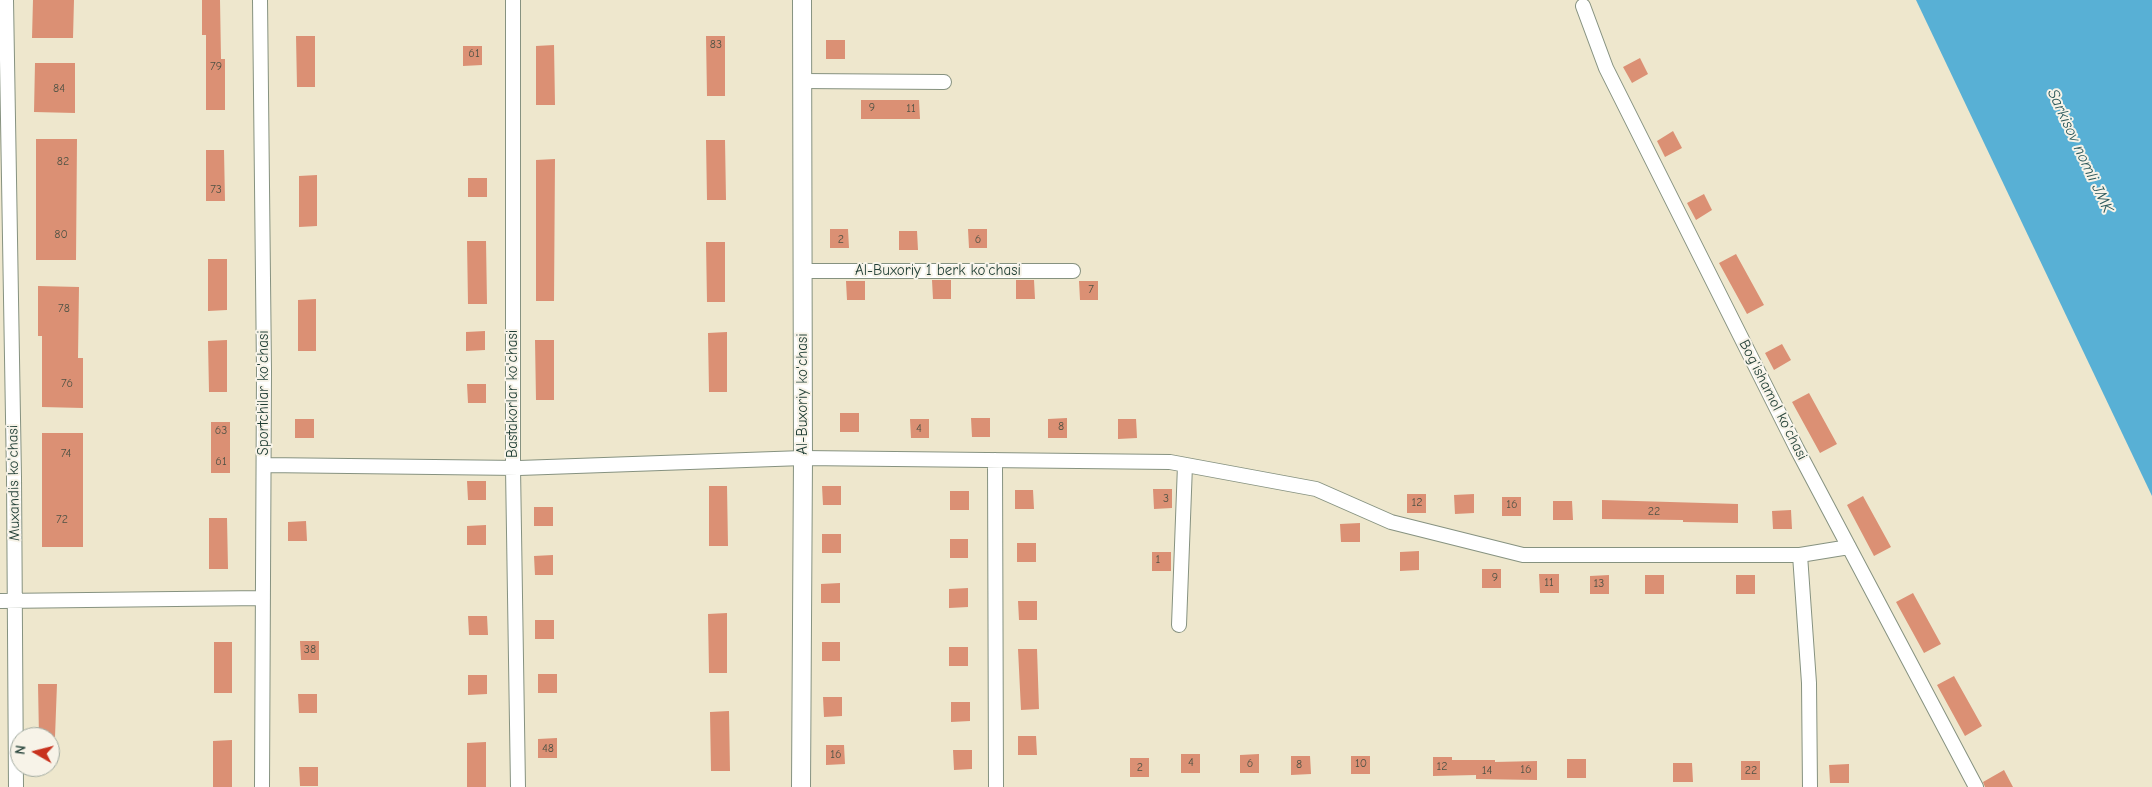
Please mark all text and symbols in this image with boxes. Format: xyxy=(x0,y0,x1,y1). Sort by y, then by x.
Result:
house number: 83 xyxy=(710,38,722,52)
house number: 61 xyxy=(468,47,480,61)
house number: 79 xyxy=(210,60,222,74)
house number: 84 xyxy=(53,82,65,96)
water label: Sarkisov nomli JMK xyxy=(2043,86,2117,216)
house number: 9 xyxy=(869,101,875,115)
house number: 11 xyxy=(906,102,916,116)
house number: 82 xyxy=(57,155,69,169)
house number: 73 xyxy=(210,183,222,197)
house number: 80 xyxy=(54,228,68,242)
house number: 2 xyxy=(838,233,844,247)
house number: 6 xyxy=(975,233,981,247)
street label: Al-Buxoriy 1 berk ko'chasi xyxy=(855,262,1021,280)
house number: 7 xyxy=(1088,283,1094,297)
house number: 78 xyxy=(58,302,70,316)
street label: Sportchilar ko'chasi xyxy=(255,330,273,456)
street label: Bastakorlar ko'chasi xyxy=(504,330,522,458)
street label: Al-Buxoriy ko'chasi xyxy=(794,333,812,455)
street label: Bog'ishamol ko'chasi xyxy=(1735,337,1811,463)
house number: 76 xyxy=(61,377,73,391)
house number: 8 xyxy=(1058,420,1064,434)
house number: 4 xyxy=(916,422,922,436)
house number: 63 xyxy=(215,424,227,438)
street label: Muxandis ko'chasi xyxy=(4,425,24,541)
house number: 74 xyxy=(61,447,71,461)
house number: 61 xyxy=(215,455,227,469)
house number: 3 xyxy=(1163,492,1169,506)
house number: 12 xyxy=(1411,496,1423,510)
house number: 16 xyxy=(1506,498,1518,512)
house number: 22 xyxy=(1648,505,1660,519)
house number: 72 xyxy=(56,513,68,527)
house number: 1 xyxy=(1156,553,1160,567)
house number: 9 xyxy=(1492,571,1498,585)
house number: 11 xyxy=(1544,576,1554,590)
house number: 13 xyxy=(1594,577,1604,591)
house number: 38 xyxy=(304,643,316,657)
north arrow xyxy=(10,727,60,777)
house number: 48 xyxy=(542,742,554,756)
text: N xyxy=(12,744,30,756)
house number: 16 xyxy=(830,748,842,762)
house number: 4 xyxy=(1188,756,1194,770)
house number: 6 xyxy=(1247,757,1253,771)
house number: 10 xyxy=(1355,757,1367,771)
house number: 8 xyxy=(1296,758,1302,772)
house number: 12 xyxy=(1436,760,1448,774)
house number: 2 xyxy=(1137,761,1143,775)
house number: 16 xyxy=(1520,763,1532,777)
house number: 14 xyxy=(1482,764,1492,778)
house number: 22 xyxy=(1745,764,1757,778)

